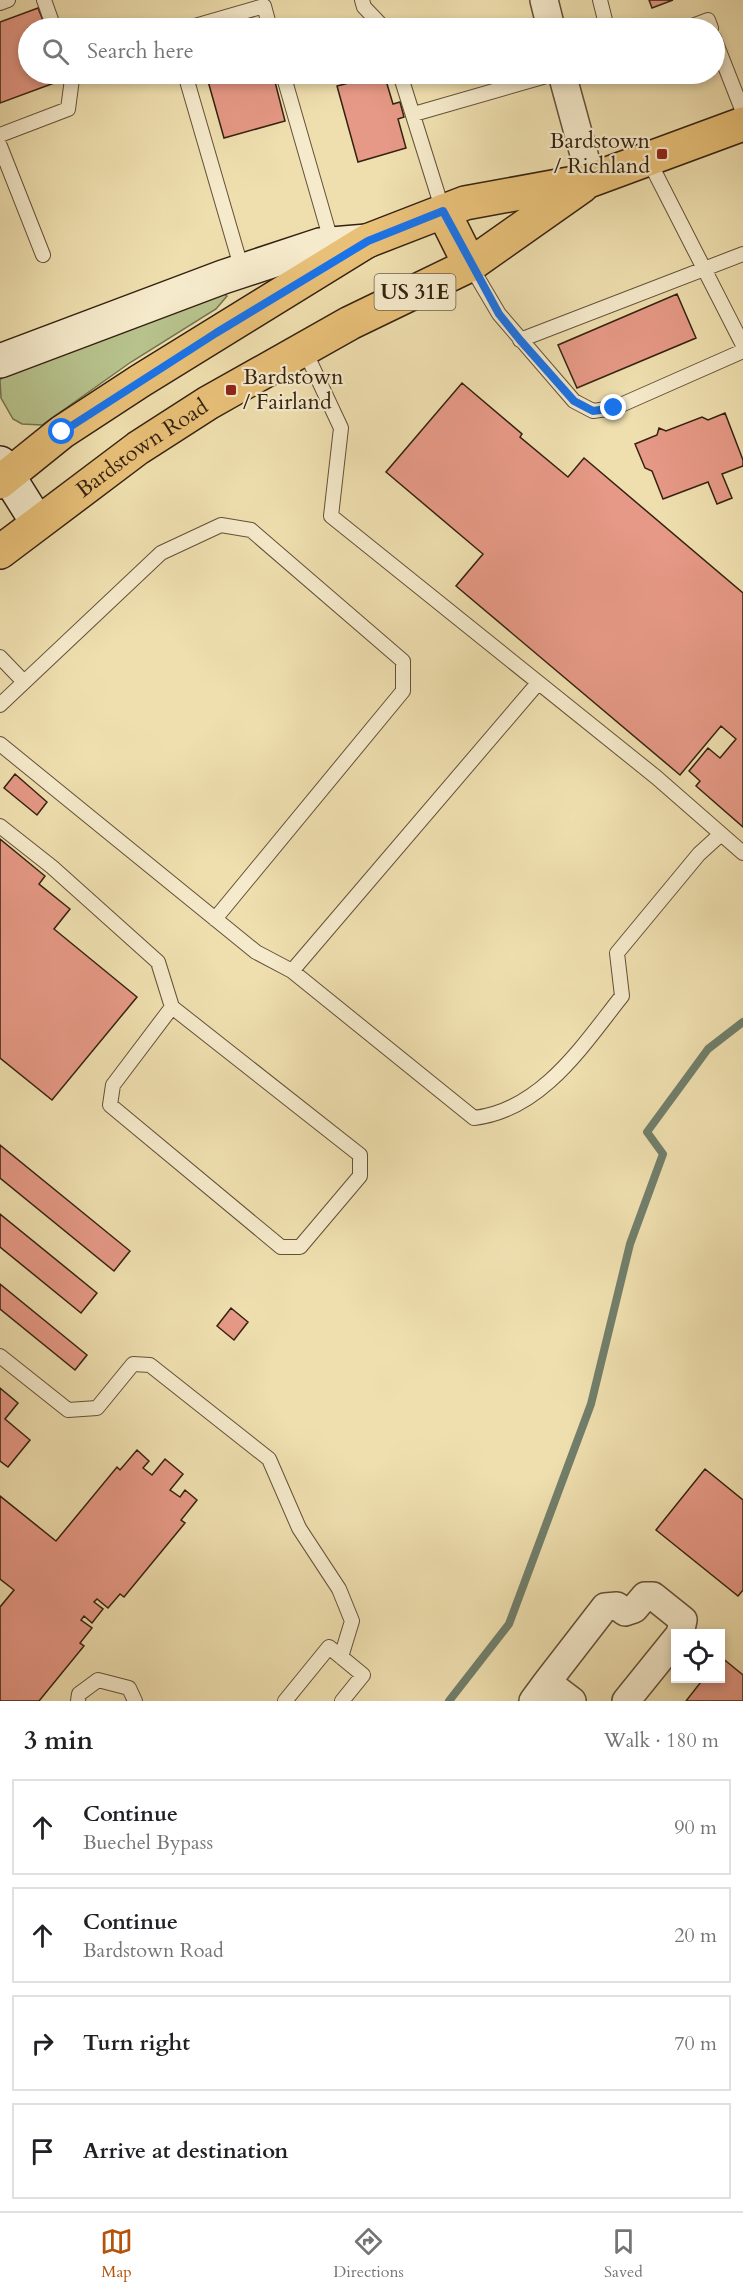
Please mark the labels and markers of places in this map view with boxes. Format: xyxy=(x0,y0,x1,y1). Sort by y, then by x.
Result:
place label: Bardstown / Richland xyxy=(549,126,650,181)
marker: Bardstown / Richland xyxy=(655,147,669,161)
place label: Bardstown / Fairland xyxy=(243,362,344,417)
marker: Bardstown / Fairland xyxy=(224,383,238,397)

